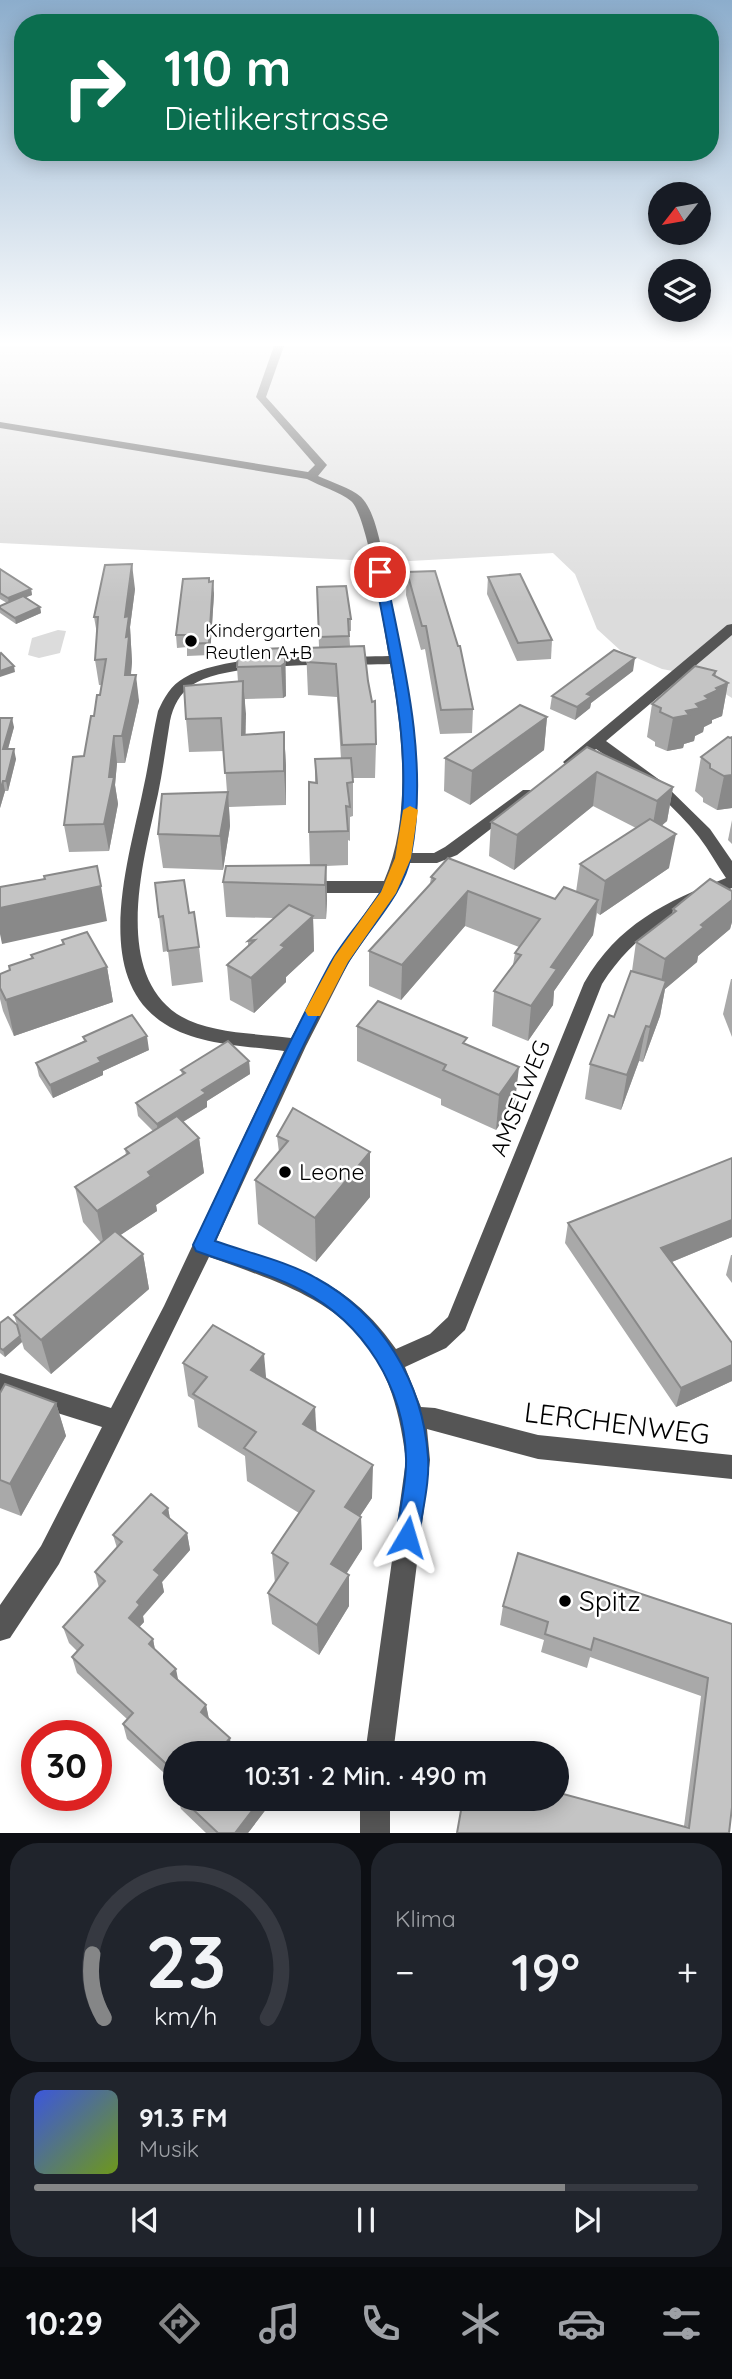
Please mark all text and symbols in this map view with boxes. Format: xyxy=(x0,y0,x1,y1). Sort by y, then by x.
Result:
text: 110 m xyxy=(164,37,291,98)
icon: right xyxy=(49,42,140,133)
text: Dietlikerstrasse xyxy=(164,98,389,138)
north arrow xyxy=(648,182,710,245)
map controls xyxy=(648,182,711,322)
button: layers xyxy=(648,259,711,322)
pin xyxy=(350,542,410,602)
icon: arrive xyxy=(361,553,399,591)
place label: Kindergarten Reutlen A+B xyxy=(205,618,321,664)
marker: Kindergarten Reutlen A+B xyxy=(183,633,199,649)
street label: AMSELWEG xyxy=(483,1035,556,1160)
place label: Leone xyxy=(299,1157,364,1186)
marker: Leone xyxy=(277,1164,293,1180)
street label: LERCHENWEG xyxy=(522,1394,712,1451)
position arrow xyxy=(370,1500,444,1574)
place label: Spitz xyxy=(579,1583,641,1618)
marker: Spitz xyxy=(557,1593,573,1609)
speed limit sign: 30 xyxy=(21,1720,112,1811)
text: 10:31 · 2 Min. · 490 m xyxy=(245,1759,487,1792)
text: Klima xyxy=(395,1904,456,1933)
text: 23 xyxy=(145,1916,226,2007)
text: 19° xyxy=(511,1939,580,2004)
text: − xyxy=(395,1948,415,1996)
text: + xyxy=(677,1948,698,1996)
text: km/h xyxy=(154,2000,217,2031)
text: 91.3 FM xyxy=(139,2101,228,2134)
text: Musik xyxy=(139,2134,199,2163)
icon: previous xyxy=(126,2201,164,2239)
icon: pause xyxy=(347,2201,385,2239)
icon: next xyxy=(568,2201,606,2239)
icon: directions xyxy=(155,2299,204,2348)
icon: music xyxy=(255,2299,304,2348)
icon: phone xyxy=(356,2299,405,2348)
icon: climate xyxy=(456,2299,505,2348)
icon: car xyxy=(557,2299,606,2348)
icon: filters xyxy=(657,2299,706,2348)
text: 10:29 xyxy=(26,2303,103,2343)

